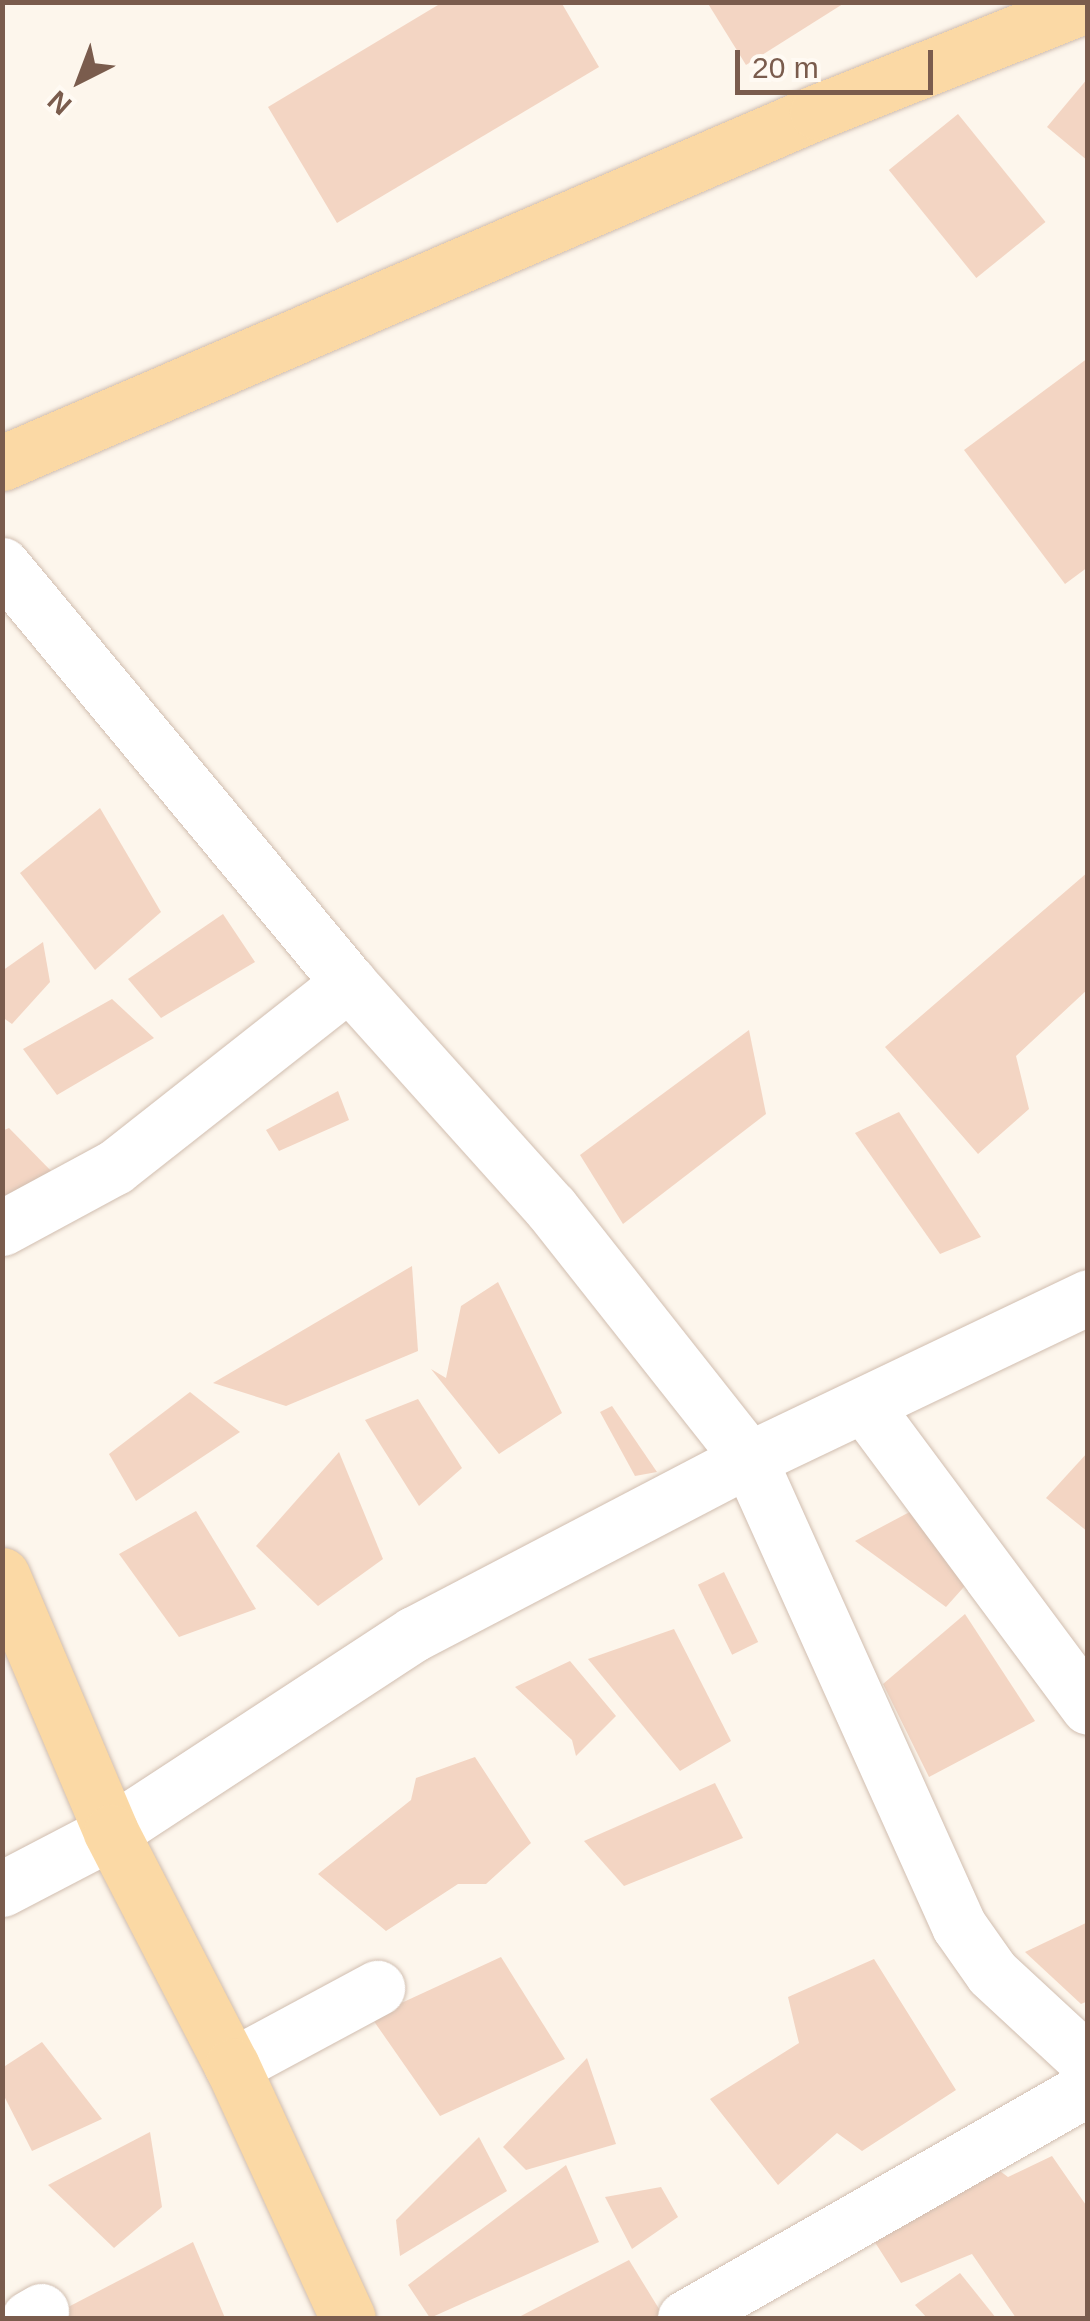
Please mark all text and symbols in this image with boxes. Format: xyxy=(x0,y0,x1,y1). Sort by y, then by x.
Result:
north arrow xyxy=(30,30,130,130)
scale bar xyxy=(740,30,938,92)
text: 20 m xyxy=(752,51,819,84)
text: N xyxy=(42,84,77,121)

